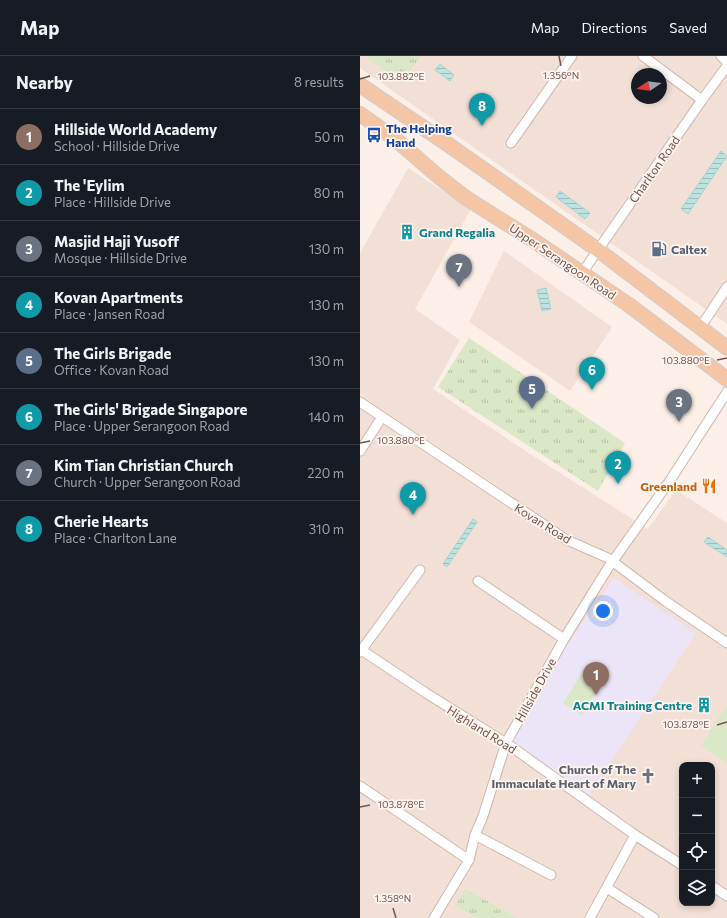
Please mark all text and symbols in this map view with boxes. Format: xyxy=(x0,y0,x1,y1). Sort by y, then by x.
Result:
text: Map xyxy=(20,16,59,39)
text: Map xyxy=(531,19,560,36)
text: Directions xyxy=(582,19,647,36)
text: Saved xyxy=(669,19,707,36)
north arrow xyxy=(631,68,667,104)
text: 1.356°N xyxy=(543,69,579,81)
text: 103.882°E xyxy=(378,70,424,82)
text: Nearby xyxy=(16,72,73,93)
text: 8 results xyxy=(294,74,344,90)
pin: 8 xyxy=(469,93,495,126)
text: Hillside World Academy xyxy=(54,120,217,138)
place label: The Helping Hand xyxy=(386,121,452,149)
bus stop icon: The Helping Hand xyxy=(365,126,383,144)
text: 1 xyxy=(26,129,32,145)
text: 50 m xyxy=(314,129,344,145)
street label: Charlton Road xyxy=(626,133,682,205)
text: School · Hillside Drive xyxy=(54,138,180,154)
text: The 'Eylim xyxy=(54,176,125,194)
text: 2 xyxy=(25,185,33,201)
text: 80 m xyxy=(314,185,344,201)
text: Place · Hillside Drive xyxy=(54,194,171,210)
street label: Upper Serangoon Road xyxy=(507,220,619,302)
building icon: Grand Regalia xyxy=(398,223,416,241)
place label: Grand Regalia xyxy=(419,225,495,239)
text: Masjid Haji Yusoff xyxy=(54,232,179,250)
fuel station icon: Caltex xyxy=(650,240,668,258)
text: 3 xyxy=(25,241,33,257)
text: 130 m xyxy=(309,241,344,257)
place label: Caltex xyxy=(671,242,707,256)
text: Mosque · Hillside Drive xyxy=(54,250,187,266)
pin: 7 xyxy=(446,254,472,287)
text: Kovan Apartments xyxy=(54,288,183,306)
text: 4 xyxy=(25,297,33,313)
text: 130 m xyxy=(309,297,344,313)
text: Place · Jansen Road xyxy=(54,306,165,322)
text: The Girls Brigade xyxy=(54,344,171,362)
text: 5 xyxy=(25,353,33,369)
text: 130 m xyxy=(309,353,344,369)
text: 103.880°E xyxy=(662,354,710,366)
pin: 6 xyxy=(579,357,605,390)
text: Office · Kovan Road xyxy=(54,362,169,378)
pin: 5 xyxy=(519,376,545,409)
pin: 3 xyxy=(666,389,692,422)
text: The Girls' Brigade Singapore xyxy=(54,400,247,418)
text: 6 xyxy=(25,409,33,425)
text: 140 m xyxy=(308,409,344,425)
text: Place · Upper Serangoon Road xyxy=(54,418,230,434)
text: 103.880°E xyxy=(377,434,425,446)
pin: 2 xyxy=(605,451,631,484)
text: Kim Tian Christian Church xyxy=(54,456,233,474)
text: 7 xyxy=(25,465,33,481)
text: 220 m xyxy=(307,465,344,481)
text: Church · Upper Serangoon Road xyxy=(54,474,240,490)
restaurant icon: Greenland xyxy=(700,477,718,495)
place label: Greenland xyxy=(640,479,697,493)
pin: 4 xyxy=(400,482,426,515)
street label: Kovan Road xyxy=(512,500,574,546)
text: Cherie Hearts xyxy=(54,512,149,530)
text: 8 xyxy=(25,521,33,537)
text: 310 m xyxy=(309,521,344,537)
text: Place · Charlton Lane xyxy=(54,530,177,546)
your location xyxy=(593,601,613,621)
street label: Hillside Drive xyxy=(512,655,558,725)
pin: 1 xyxy=(583,662,609,695)
building icon: ACMI Training Centre xyxy=(695,696,713,714)
place label: ACMI Training Centre xyxy=(573,698,692,712)
street label: Highland Road xyxy=(445,702,519,756)
text: 103.878°E xyxy=(663,718,709,730)
place label: Church of The Immaculate Heart of Mary xyxy=(491,762,636,790)
map controls xyxy=(679,762,715,906)
button: + xyxy=(679,762,715,798)
church icon: Church of The Immaculate Heart of Mary xyxy=(639,767,657,785)
text: 103.878°E xyxy=(378,798,424,810)
button: − xyxy=(679,798,715,834)
button: locate xyxy=(679,834,715,870)
button: layers xyxy=(679,870,715,906)
text: 1.358°N xyxy=(375,892,411,904)

